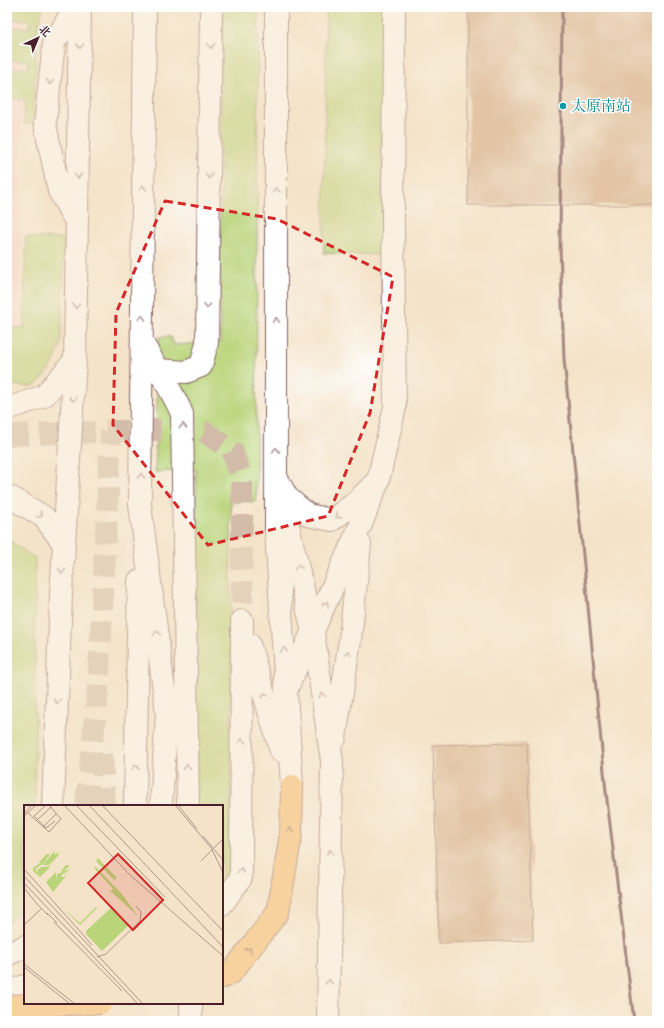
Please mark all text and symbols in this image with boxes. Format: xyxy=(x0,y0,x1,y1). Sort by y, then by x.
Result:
north arrow xyxy=(18,18,58,58)
text: 北 xyxy=(35,21,54,40)
one-way arrow xyxy=(76,43,84,49)
one-way arrow xyxy=(207,43,215,49)
one-way arrow xyxy=(46,79,55,85)
place label: 太原南站 xyxy=(571,95,631,116)
marker: 太原南站 xyxy=(558,101,568,111)
one-way arrow xyxy=(74,173,82,179)
one-way arrow xyxy=(205,173,213,179)
one-way arrow xyxy=(139,185,147,191)
one-way arrow xyxy=(272,187,280,193)
one-way arrow xyxy=(72,303,80,309)
one-way arrow xyxy=(203,303,211,309)
one-way arrow xyxy=(138,315,146,321)
one-way arrow xyxy=(272,317,280,323)
one-way arrow xyxy=(68,396,77,402)
one-way arrow xyxy=(179,423,187,429)
one-way arrow xyxy=(272,447,280,453)
one-way arrow xyxy=(137,473,145,479)
one-way arrow xyxy=(36,510,43,518)
one-way arrow xyxy=(335,511,342,519)
one-way arrow xyxy=(294,564,302,570)
one-way arrow xyxy=(58,568,67,574)
one-way arrow xyxy=(321,601,329,609)
one-way arrow xyxy=(153,630,162,636)
one-way arrow xyxy=(279,647,288,653)
one-way arrow xyxy=(343,650,352,656)
one-way arrow xyxy=(261,692,270,699)
one-way arrow xyxy=(318,692,327,698)
one-way arrow xyxy=(53,698,61,704)
one-way arrow xyxy=(238,738,246,744)
one-way arrow xyxy=(132,764,140,770)
one-way arrow xyxy=(183,764,192,770)
inset map xyxy=(24,805,223,1004)
one-way arrow xyxy=(286,827,295,833)
one-way arrow xyxy=(326,849,335,855)
one-way arrow xyxy=(237,868,245,874)
one-way arrow xyxy=(244,947,251,954)
one-way arrow xyxy=(325,979,333,985)

